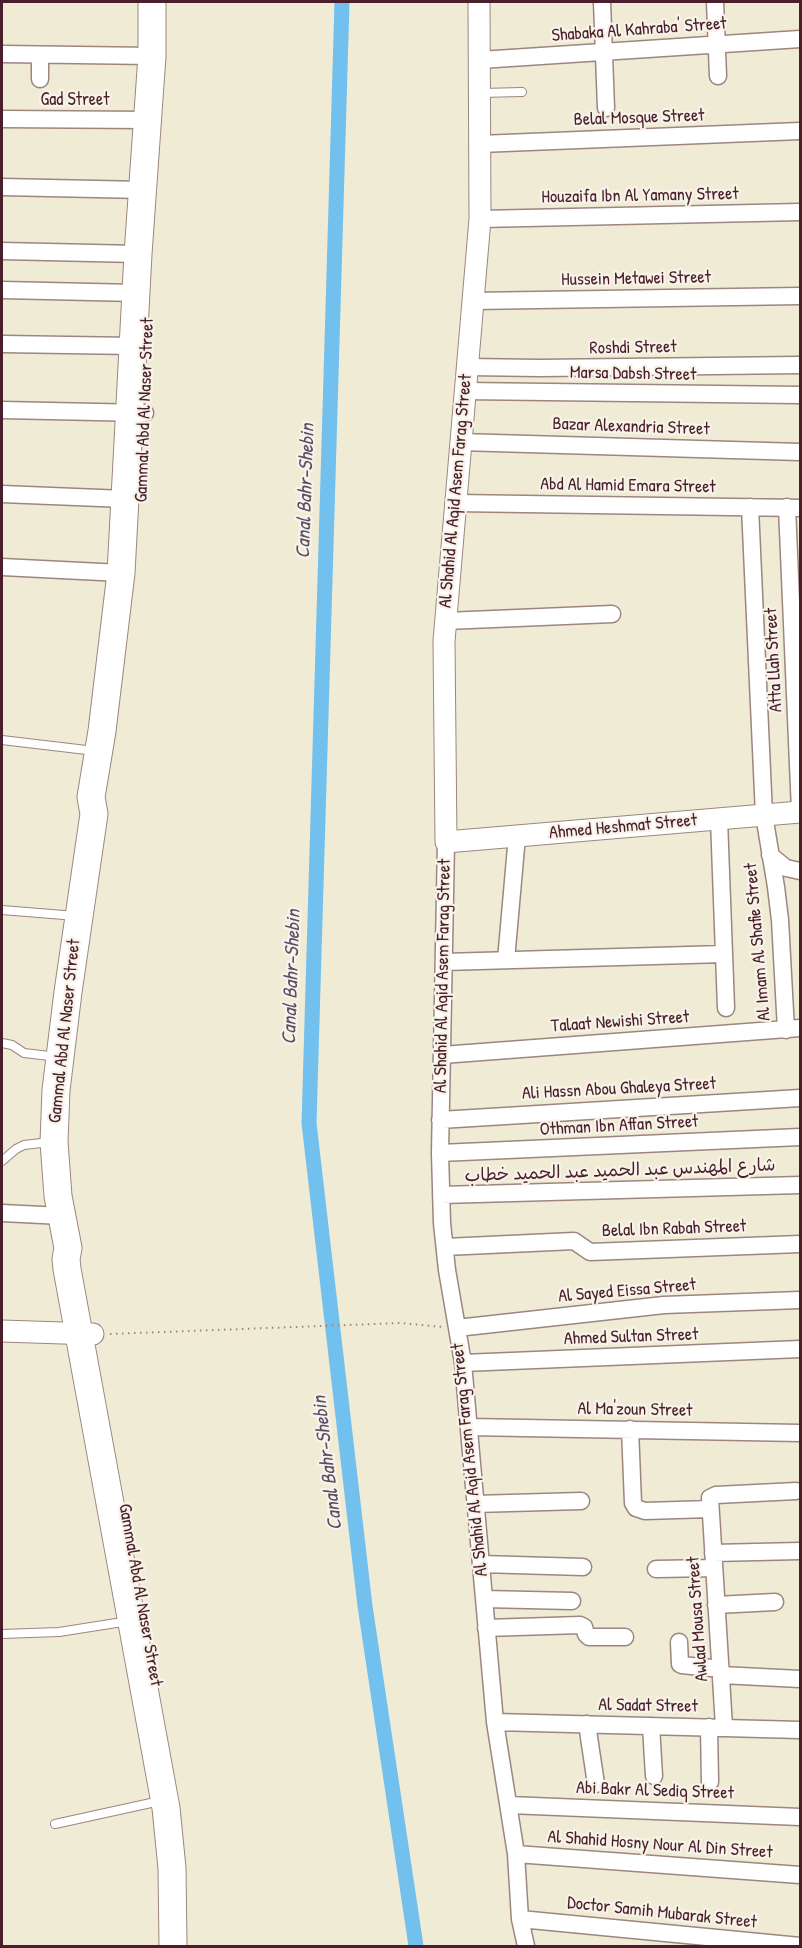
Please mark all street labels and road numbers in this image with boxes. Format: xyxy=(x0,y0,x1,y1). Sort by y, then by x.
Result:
street label: Shabaka Al Kahraba' Street xyxy=(551,13,727,47)
street label: Gad Street xyxy=(41,89,109,111)
street label: Belal Mosque Street xyxy=(573,105,705,131)
street label: Houzaifa Ibn Al Yamany Street xyxy=(541,183,739,209)
street label: Hussein Metawei Street xyxy=(561,267,711,291)
street label: Gammal Abd Al Naser Street xyxy=(131,317,159,503)
street label: Roshdi Street xyxy=(589,336,677,360)
street label: Marsa Dabsh Street xyxy=(570,362,696,386)
street label: Al Shahid Al Aqid Asem Farag Street xyxy=(435,373,477,609)
street label: Bazar Alexandria Street xyxy=(552,413,710,441)
street label: Abd Al Hamid Emara Street xyxy=(540,474,716,498)
street label: Atta Llah Street xyxy=(760,607,788,713)
street label: Ahmed Heshmat Street xyxy=(548,810,698,844)
street label: Al Shahid Al Aqid Asem Farag Street xyxy=(430,859,456,1093)
street label: Al Imam Al Shafie Street xyxy=(740,862,776,1022)
street label: Gammal Abd Al Naser Street xyxy=(45,938,85,1124)
street label: Talaat Newishi Street xyxy=(550,1006,690,1038)
street label: Ali Hassn Abou Ghaleya Street xyxy=(522,1073,716,1105)
street label: Othman Ibn Affan Street xyxy=(539,1111,699,1141)
street label: شارع المهندس عبد الحميد عبد الحميد خطاب xyxy=(464,1155,776,1187)
street label: Belal Ibn Rabah Street xyxy=(602,1216,746,1242)
street label: Al Sayed Eissa Street xyxy=(557,1274,697,1308)
street label: Ahmed Sultan Street xyxy=(563,1324,699,1350)
street label: Al Shahid Al Aqid Asem Farag Street xyxy=(447,1342,493,1578)
street label: Al Ma'zoun Street xyxy=(577,1398,693,1422)
street label: Gammal Abd Al Naser Street xyxy=(113,1502,167,1688)
street label: Awlad Mousa Street xyxy=(683,1556,713,1682)
street label: Al Sadat Street xyxy=(598,1694,698,1718)
street label: Abi Bakr Al Sediq Street xyxy=(576,1777,734,1805)
street label: Al Shahid Hosny Nour Al Din Street xyxy=(547,1826,773,1864)
street label: Doctor Samih Mubarak Street xyxy=(566,1892,758,1934)

